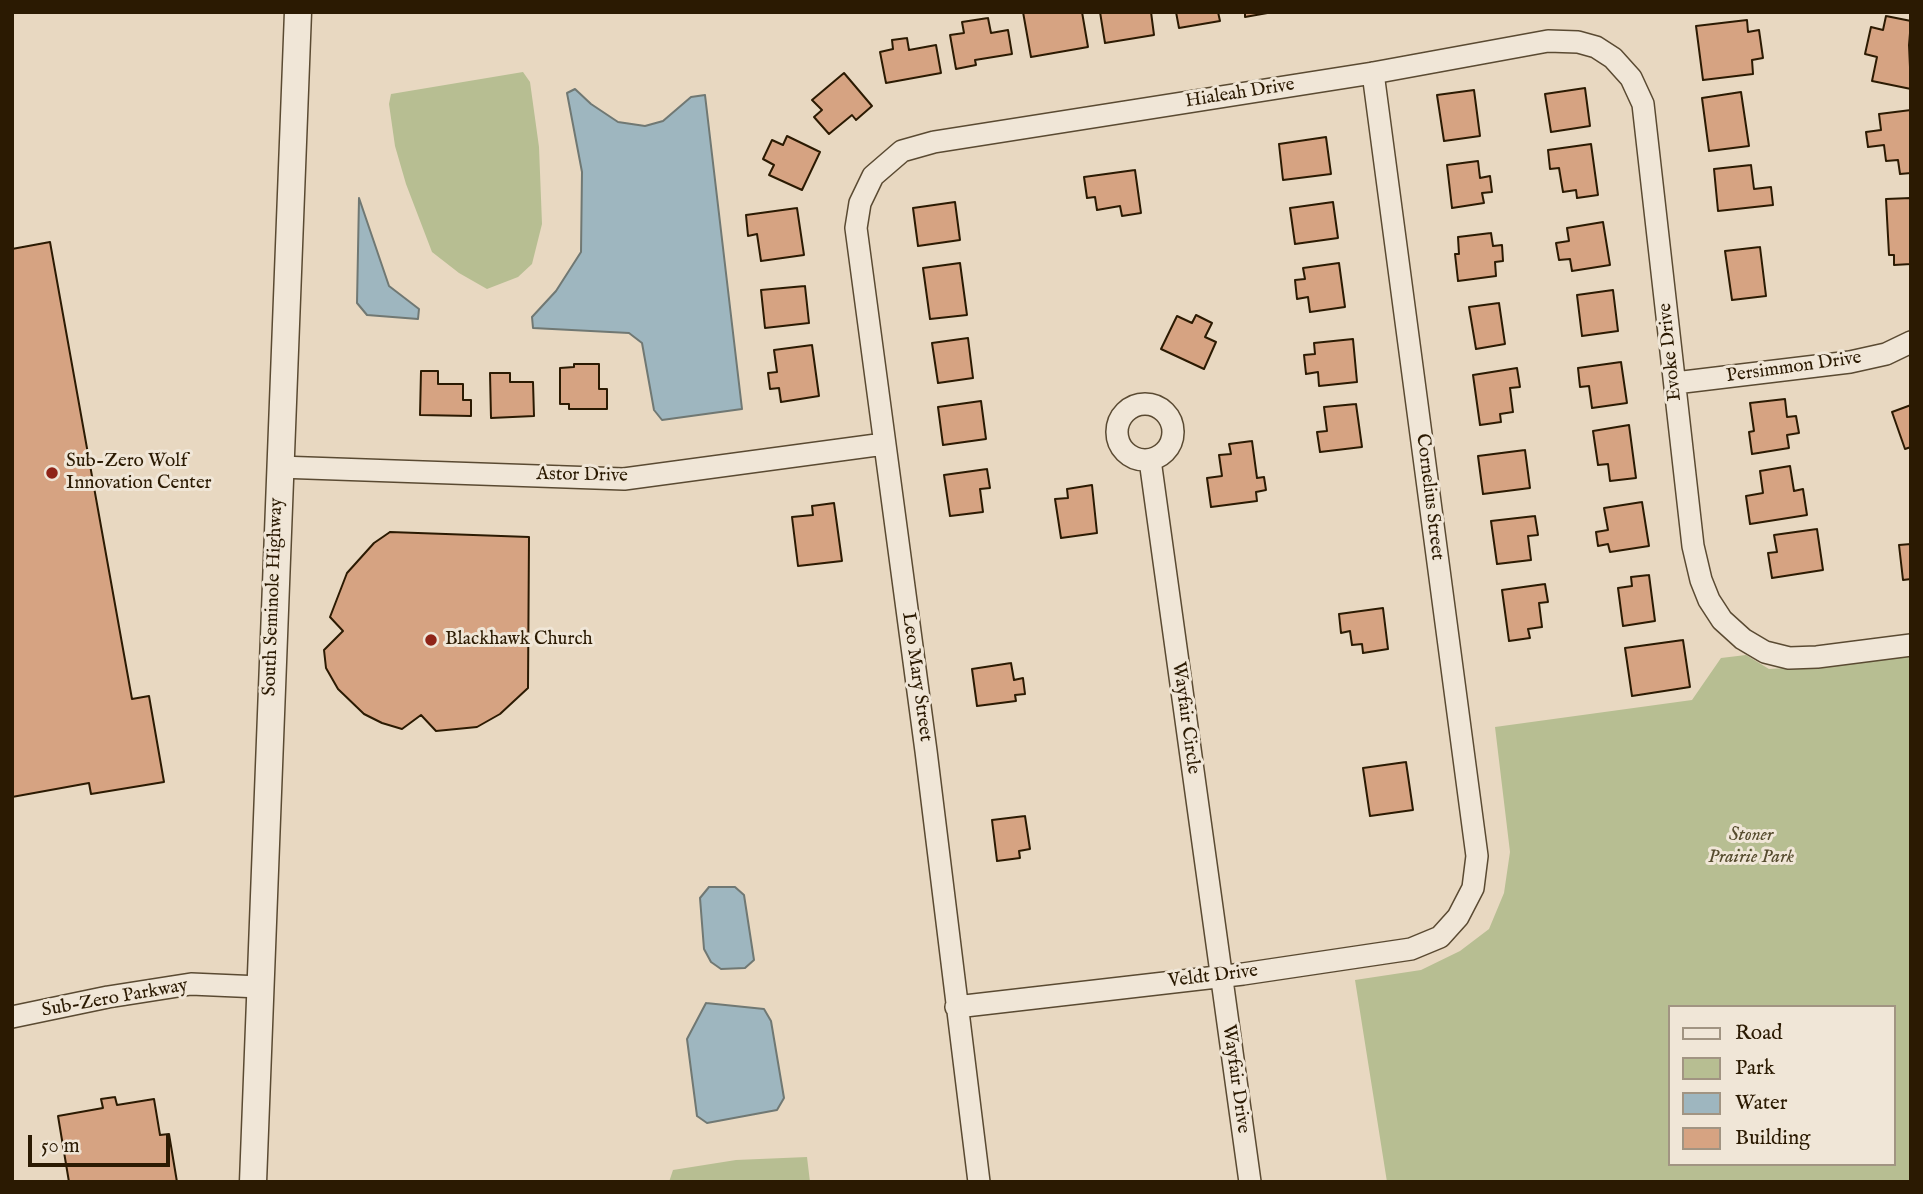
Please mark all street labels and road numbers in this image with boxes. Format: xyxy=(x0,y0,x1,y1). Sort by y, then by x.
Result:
street label: Hialeah Drive xyxy=(1184,74,1296,114)
street label: Evoke Drive xyxy=(1655,302,1687,402)
street label: Persimmon Drive xyxy=(1725,347,1863,389)
street label: Cornelius Street xyxy=(1410,432,1448,562)
street label: Astor Drive xyxy=(536,464,628,488)
street label: South Seminole Highway xyxy=(259,497,289,697)
street label: Leo Mary Street xyxy=(896,611,936,743)
street label: Wayfair Circle xyxy=(1166,660,1204,776)
street label: Veldt Drive xyxy=(1167,960,1259,994)
street label: Sub-Zero Parkway xyxy=(40,975,190,1023)
street label: Wayfair Drive xyxy=(1216,1023,1254,1135)

